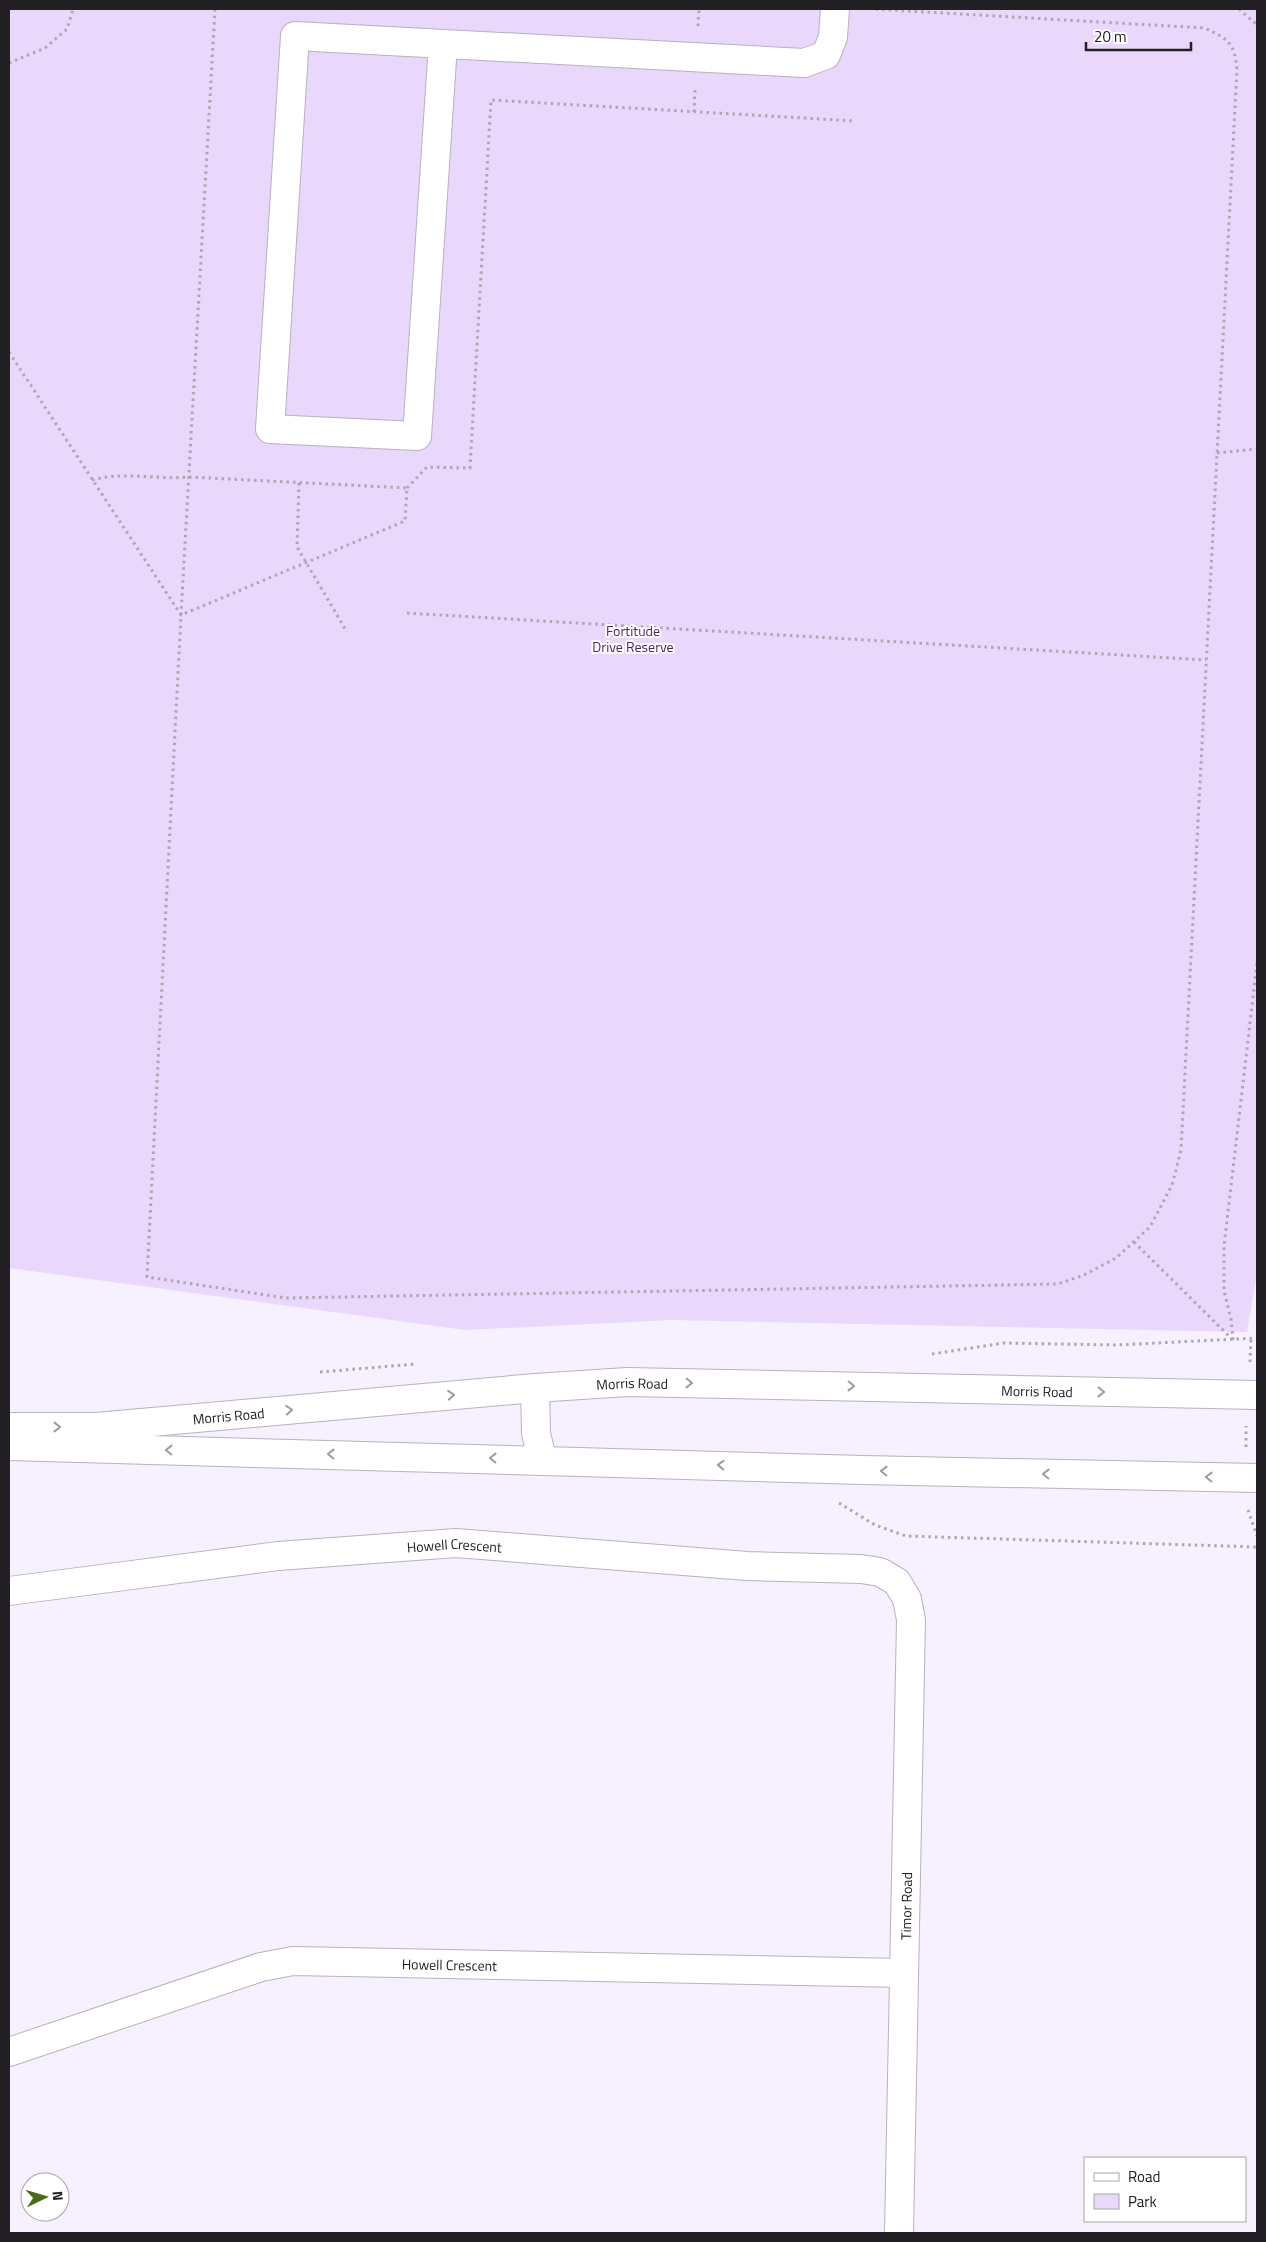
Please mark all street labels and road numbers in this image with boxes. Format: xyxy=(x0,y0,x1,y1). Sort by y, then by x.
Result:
street label: Morris Road xyxy=(596,1371,668,1394)
street label: Morris Road xyxy=(1001,1379,1073,1402)
street label: Morris Road xyxy=(192,1402,265,1429)
street label: Howell Crescent xyxy=(406,1532,503,1557)
street label: Timor Road xyxy=(895,1872,917,1940)
street label: Howell Crescent xyxy=(402,1953,497,1976)

